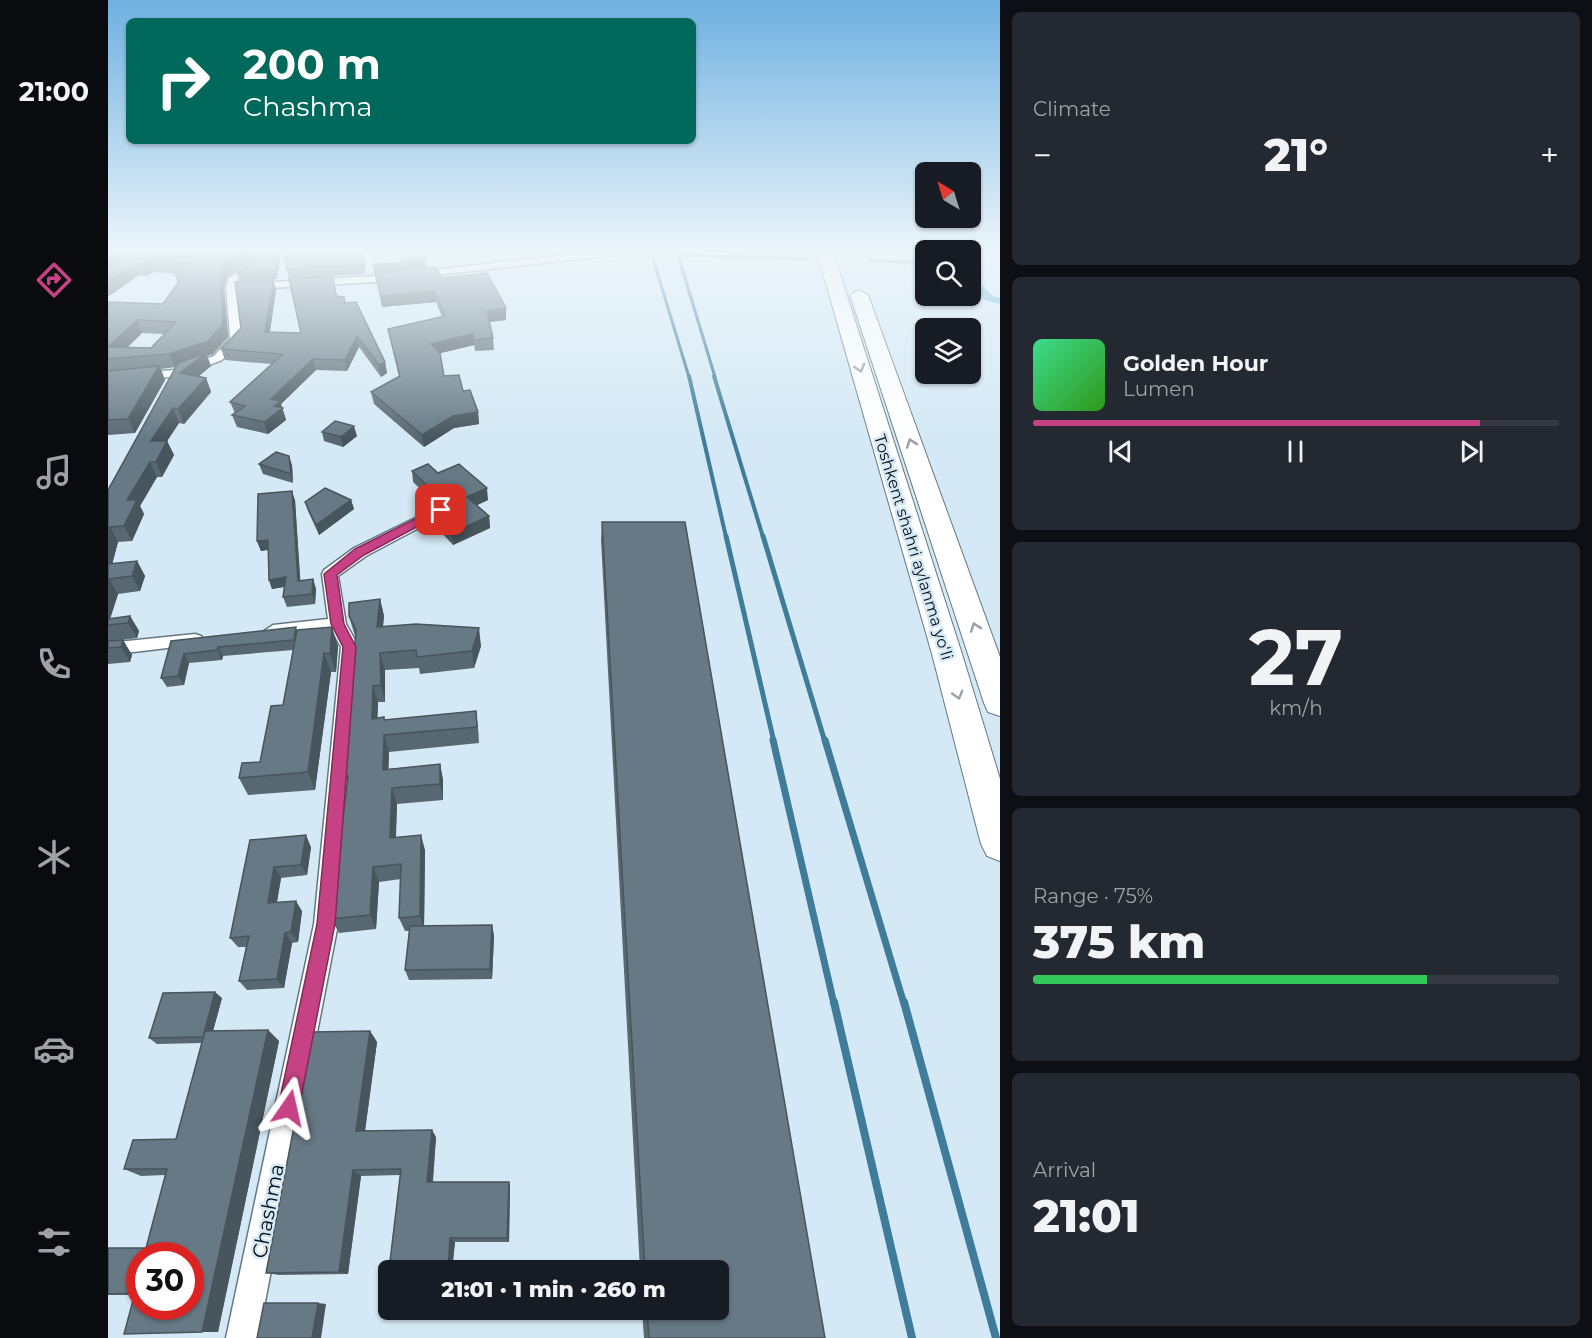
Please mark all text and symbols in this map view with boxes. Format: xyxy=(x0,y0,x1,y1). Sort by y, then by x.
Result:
text: 200 m xyxy=(243,38,381,90)
icon: right xyxy=(144,42,222,120)
text: 21:00 xyxy=(19,75,89,108)
text: Chashma xyxy=(243,90,372,123)
text: Climate xyxy=(1033,97,1111,121)
text: 21° xyxy=(1264,127,1328,182)
text: − xyxy=(1033,135,1052,175)
text: + xyxy=(1540,135,1559,175)
north arrow xyxy=(915,162,981,228)
map controls xyxy=(915,162,981,384)
button: search xyxy=(915,240,981,306)
icon: directions xyxy=(33,259,75,301)
button: layers xyxy=(915,318,981,384)
text: Golden Hour xyxy=(1123,350,1268,377)
one-way arrow xyxy=(853,362,865,373)
text: Lumen xyxy=(1123,377,1195,401)
street label: Toshkent shahri aylanma yoʻli xyxy=(870,432,957,662)
icon: previous xyxy=(1104,435,1137,468)
icon: pause xyxy=(1279,435,1312,468)
icon: next xyxy=(1455,435,1488,468)
one-way arrow xyxy=(905,438,918,449)
icon: music xyxy=(33,451,75,493)
pin xyxy=(415,484,466,535)
icon: arrive xyxy=(424,493,457,526)
text: 27 xyxy=(1249,609,1343,705)
one-way arrow xyxy=(969,622,982,633)
icon: phone xyxy=(33,643,75,685)
one-way arrow xyxy=(951,690,964,700)
text: km/h xyxy=(1269,696,1323,720)
icon: climate xyxy=(33,836,75,878)
text: Range · 75% xyxy=(1033,884,1153,908)
text: 375 km xyxy=(1033,914,1205,969)
icon: car xyxy=(33,1028,75,1070)
position arrow xyxy=(257,1076,321,1140)
text: Arrival xyxy=(1033,1158,1096,1182)
street label: Chashma xyxy=(247,1162,289,1260)
text: 21:01 xyxy=(1033,1188,1140,1243)
icon: filters xyxy=(33,1221,75,1263)
speed limit sign: 30 xyxy=(126,1242,204,1320)
text: 21:01 · 1 min · 260 m xyxy=(441,1276,666,1303)

